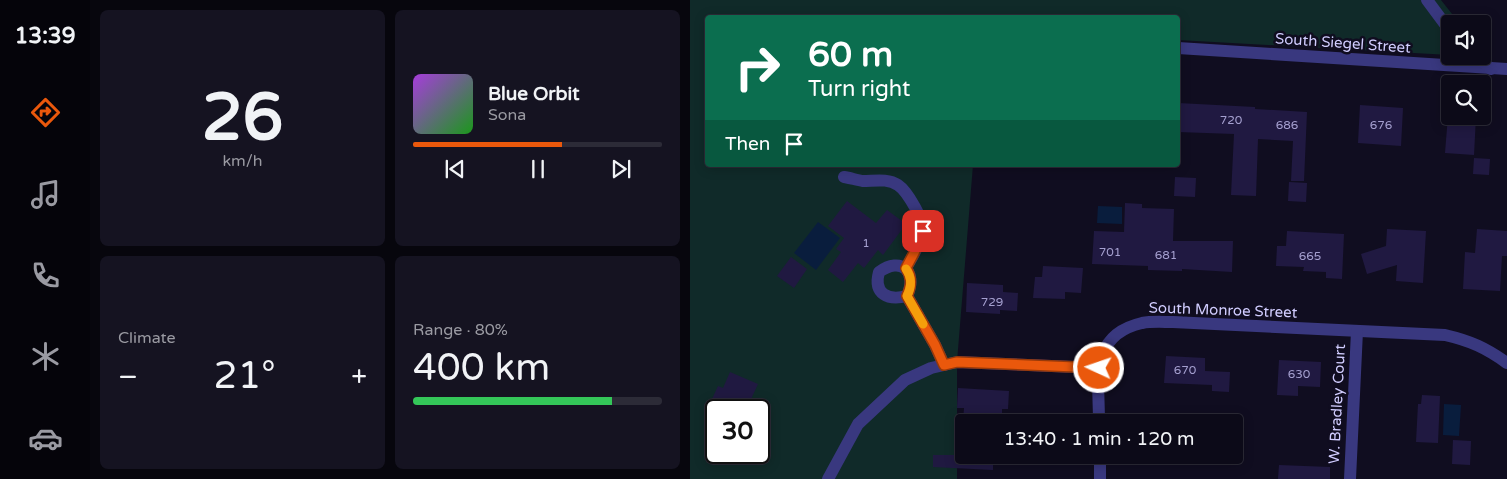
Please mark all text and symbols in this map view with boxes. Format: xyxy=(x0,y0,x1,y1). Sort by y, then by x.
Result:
map controls xyxy=(1441,15,1491,125)
button: sound xyxy=(1441,15,1491,65)
text: 13:39 xyxy=(15,23,75,49)
street label: South Siegel Street xyxy=(1275,29,1412,57)
text: 60 m xyxy=(808,34,893,76)
icon: right xyxy=(725,35,790,100)
button: search xyxy=(1441,75,1491,125)
text: Turn right xyxy=(808,76,910,102)
text: 26 xyxy=(202,79,283,158)
text: Blue Orbit xyxy=(488,83,580,105)
icon: directions xyxy=(28,95,63,130)
text: Sona xyxy=(488,105,526,125)
house number: 720 xyxy=(1220,113,1243,127)
house number: 686 xyxy=(1276,118,1298,132)
house number: 676 xyxy=(1370,118,1392,132)
icon: arrive xyxy=(780,130,808,158)
text: Then xyxy=(725,133,770,155)
text: km/h xyxy=(222,151,263,171)
icon: previous xyxy=(441,155,469,183)
icon: pause xyxy=(524,155,552,183)
icon: next xyxy=(607,155,635,183)
icon: music xyxy=(28,177,63,212)
pin xyxy=(902,210,944,252)
icon: arrive xyxy=(909,217,937,245)
house number: 1 xyxy=(862,236,870,250)
house number: 701 xyxy=(1099,245,1121,259)
house number: 681 xyxy=(1155,248,1177,262)
house number: 665 xyxy=(1299,249,1321,263)
icon: phone xyxy=(28,258,63,293)
house number: 729 xyxy=(981,295,1003,309)
street label: South Monroe Street xyxy=(1148,298,1298,322)
text: Range · 80% xyxy=(413,320,508,340)
text: Climate xyxy=(118,328,176,348)
icon: climate xyxy=(28,339,63,374)
position arrow xyxy=(1072,341,1124,393)
street label: W. Bradley Court xyxy=(1325,343,1349,464)
text: 400 km xyxy=(413,345,550,391)
text: 21° xyxy=(214,353,276,399)
text: − xyxy=(118,360,138,394)
text: + xyxy=(351,360,367,394)
house number: 670 xyxy=(1174,363,1197,377)
house number: 630 xyxy=(1288,367,1311,381)
speed limit sign: 30 xyxy=(705,399,770,464)
icon: car xyxy=(28,421,63,456)
text: 13:40 · 1 min · 120 m xyxy=(1003,428,1195,450)

